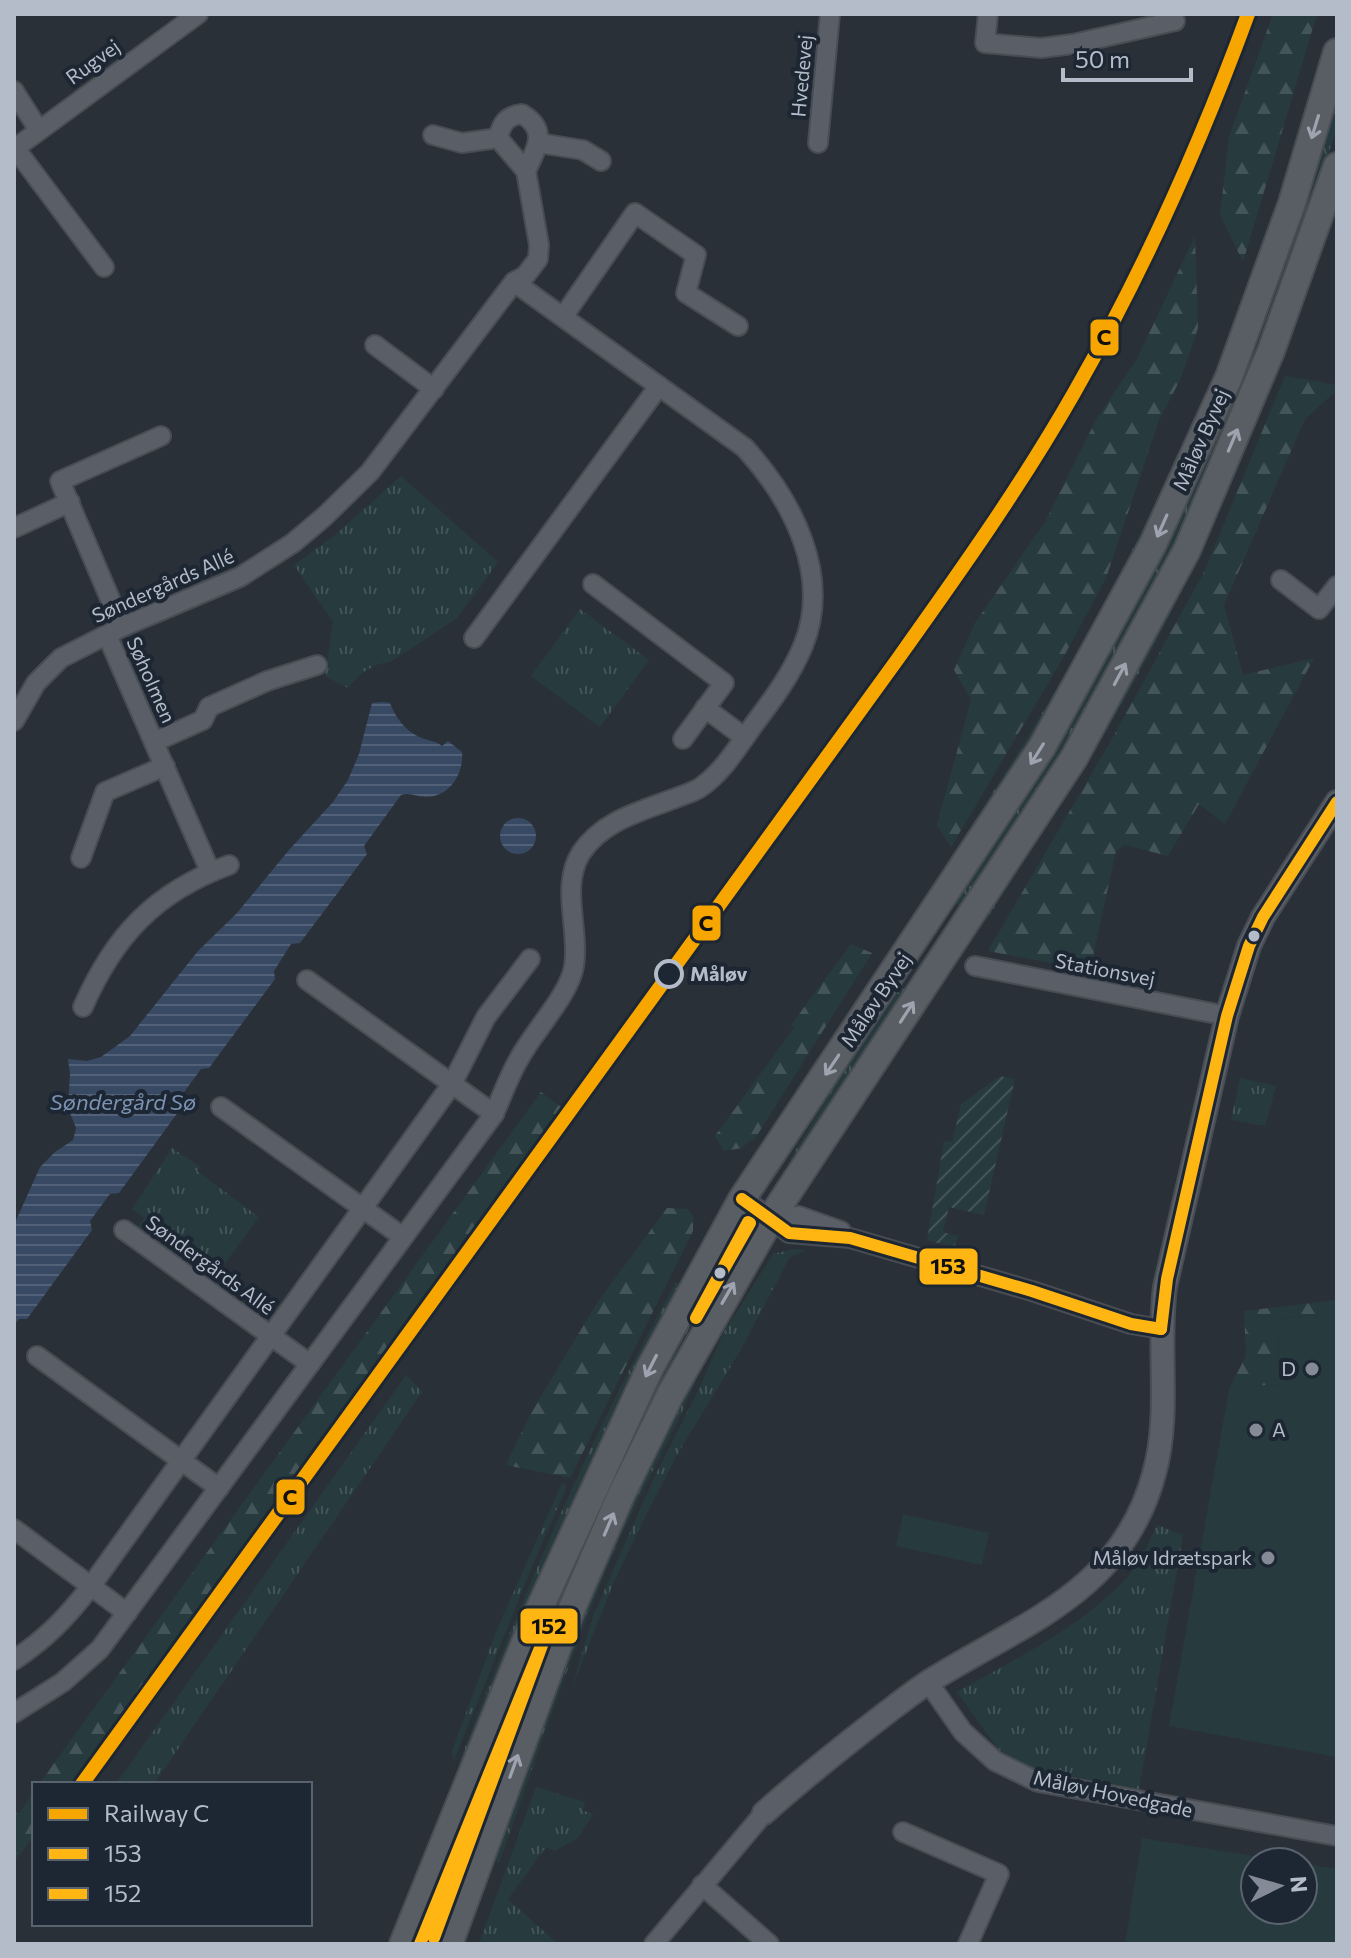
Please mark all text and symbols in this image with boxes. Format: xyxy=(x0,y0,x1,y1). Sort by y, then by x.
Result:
scale bar xyxy=(1063,32,1191,82)
street label: Rugvej xyxy=(61,34,124,89)
street label: Hvedevej xyxy=(785,34,817,118)
text: 50 m xyxy=(1075,44,1130,73)
one-way arrow xyxy=(1306,114,1321,139)
line badge: C xyxy=(1089,318,1120,357)
text: C xyxy=(1096,323,1112,350)
street label: Måløv Byvej xyxy=(1167,385,1233,494)
one-way arrow xyxy=(1227,428,1242,453)
one-way arrow xyxy=(1153,513,1168,538)
street label: Søndergårds Allé xyxy=(88,543,237,627)
street label: Søholmen xyxy=(122,633,182,726)
one-way arrow xyxy=(1112,663,1128,686)
one-way arrow xyxy=(1029,743,1046,765)
line badge: C xyxy=(691,904,722,942)
text: C xyxy=(698,909,714,936)
unlabelled marker xyxy=(1246,928,1262,944)
street label: Måløv Byvej xyxy=(835,948,916,1051)
street label: Stationsvej xyxy=(1053,948,1157,990)
marker: Måløv xyxy=(655,960,683,988)
place label: Måløv xyxy=(690,961,747,985)
one-way arrow xyxy=(898,1002,915,1024)
one-way arrow xyxy=(824,1053,840,1075)
water label: Søndergård Sø xyxy=(50,1088,196,1115)
street label: Søndergårds Allé xyxy=(142,1210,279,1319)
line badge: 153 xyxy=(918,1247,979,1286)
text: 153 xyxy=(930,1252,966,1279)
unlabelled marker xyxy=(712,1265,728,1281)
one-way arrow xyxy=(721,1282,736,1306)
one-way arrow xyxy=(643,1354,659,1378)
place label: D xyxy=(1281,1356,1296,1380)
marker: D xyxy=(1303,1360,1321,1378)
place label: A xyxy=(1272,1417,1286,1441)
marker: A xyxy=(1247,1421,1265,1439)
line badge: C xyxy=(275,1478,306,1516)
text: C xyxy=(282,1483,298,1510)
one-way arrow xyxy=(602,1512,617,1537)
place label: Måløv Idrætspark xyxy=(1092,1545,1252,1569)
marker: Måløv Idrætspark xyxy=(1259,1549,1277,1567)
line badge: 152 xyxy=(519,1607,579,1645)
text: 152 xyxy=(531,1612,567,1639)
one-way arrow xyxy=(508,1754,523,1779)
street label: Måløv Hovedgade xyxy=(1032,1764,1195,1822)
legend xyxy=(32,1782,312,1926)
text: Railway C xyxy=(104,1798,210,1827)
text: 153 xyxy=(104,1838,142,1867)
north arrow xyxy=(1239,1846,1319,1926)
text: N xyxy=(1285,1875,1314,1894)
text: 152 xyxy=(104,1878,141,1907)

